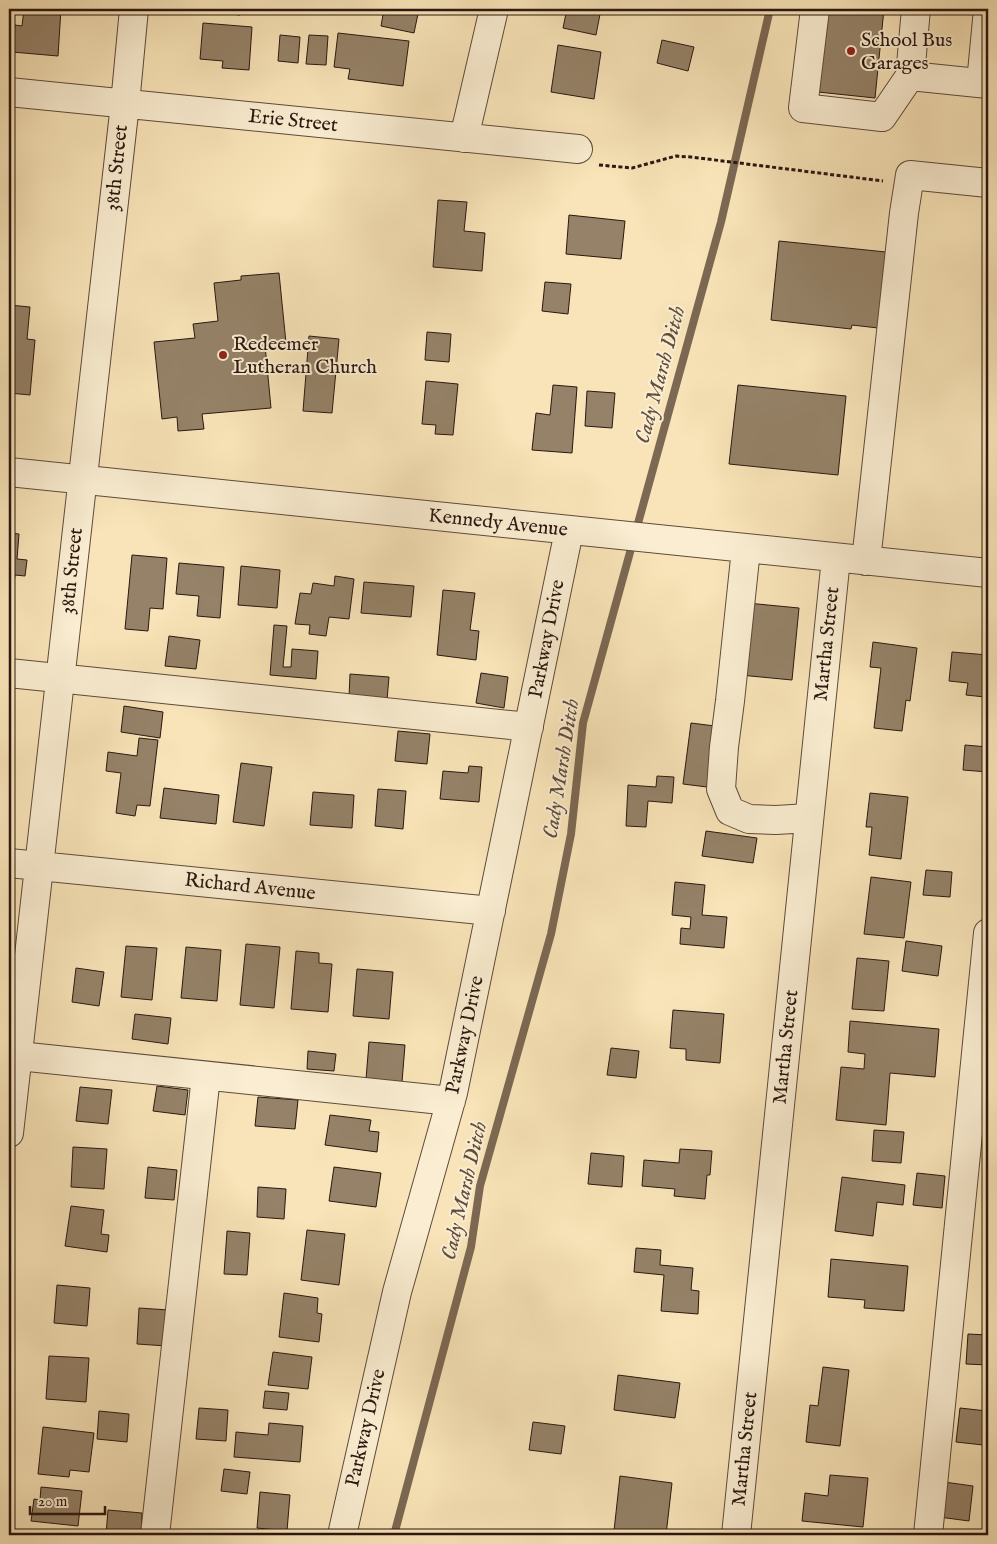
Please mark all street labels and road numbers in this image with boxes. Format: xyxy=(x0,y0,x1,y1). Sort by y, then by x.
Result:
street label: Erie Street xyxy=(247,104,339,138)
street label: 38th Street xyxy=(100,123,134,213)
street label: Kennedy Avenue xyxy=(427,503,569,543)
street label: 38th Street xyxy=(55,526,89,616)
street label: Parkway Drive xyxy=(523,578,571,700)
street label: Martha Street xyxy=(809,585,845,702)
street label: Richard Avenue xyxy=(183,868,317,906)
street label: Parkway Drive xyxy=(440,974,490,1096)
street label: Martha Street xyxy=(768,988,804,1105)
street label: Parkway Drive xyxy=(340,1367,392,1489)
street label: Martha Street xyxy=(727,1390,763,1507)

